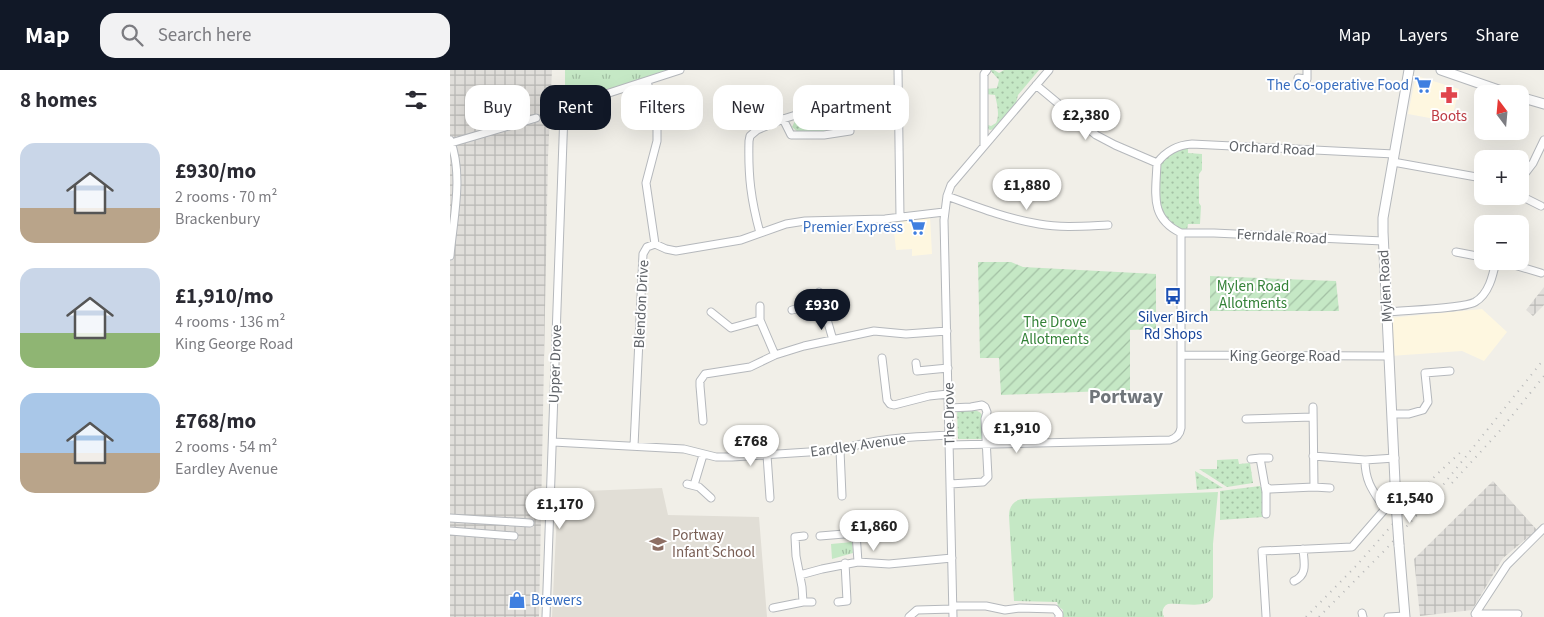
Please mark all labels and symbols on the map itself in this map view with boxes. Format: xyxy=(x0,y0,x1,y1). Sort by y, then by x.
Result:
place label: The Co-operative Food xyxy=(1267,75,1409,96)
supermarket icon: The Co-operative Food xyxy=(1413,75,1433,95)
pharmacy icon: Boots xyxy=(1439,85,1459,105)
north arrow xyxy=(1474,85,1529,140)
pin: £2,380 xyxy=(1045,98,1127,141)
place label: Boots xyxy=(1431,106,1467,127)
street label: Orchard Road xyxy=(1228,136,1316,161)
pin: £1,880 xyxy=(986,168,1068,211)
place label: Premier Express xyxy=(803,217,903,238)
supermarket icon: Premier Express xyxy=(907,217,927,237)
street label: Ferndale Road xyxy=(1236,224,1328,249)
street label: Mylen Road xyxy=(1373,249,1398,323)
street label: Blendon Drive xyxy=(629,259,654,349)
park label: Mylen Road Allotments xyxy=(1217,276,1289,314)
bus stop icon: Silver Birch Rd Shops xyxy=(1163,286,1183,306)
pin: £930 xyxy=(792,288,852,331)
place label: Silver Birch Rd Shops xyxy=(1138,307,1208,345)
park label: The Drove Allotments xyxy=(1021,312,1089,350)
street label: Upper Drove xyxy=(544,324,567,404)
street label: King George Road xyxy=(1229,346,1341,367)
street label: The Drove xyxy=(938,382,961,446)
district label: Portway xyxy=(1089,383,1164,411)
pin: £1,910 xyxy=(976,412,1058,454)
pin: £768 xyxy=(721,424,781,467)
street label: Eardley Avenue xyxy=(809,428,907,463)
pin: £1,540 xyxy=(1369,482,1451,524)
pin: £1,170 xyxy=(519,488,601,530)
pin: £1,860 xyxy=(833,510,915,552)
place label: Portway Infant School xyxy=(672,525,755,563)
school or university icon: Portway Infant School xyxy=(648,534,668,554)
shop icon: Brewers xyxy=(507,590,527,610)
place label: Brewers xyxy=(531,590,582,611)

